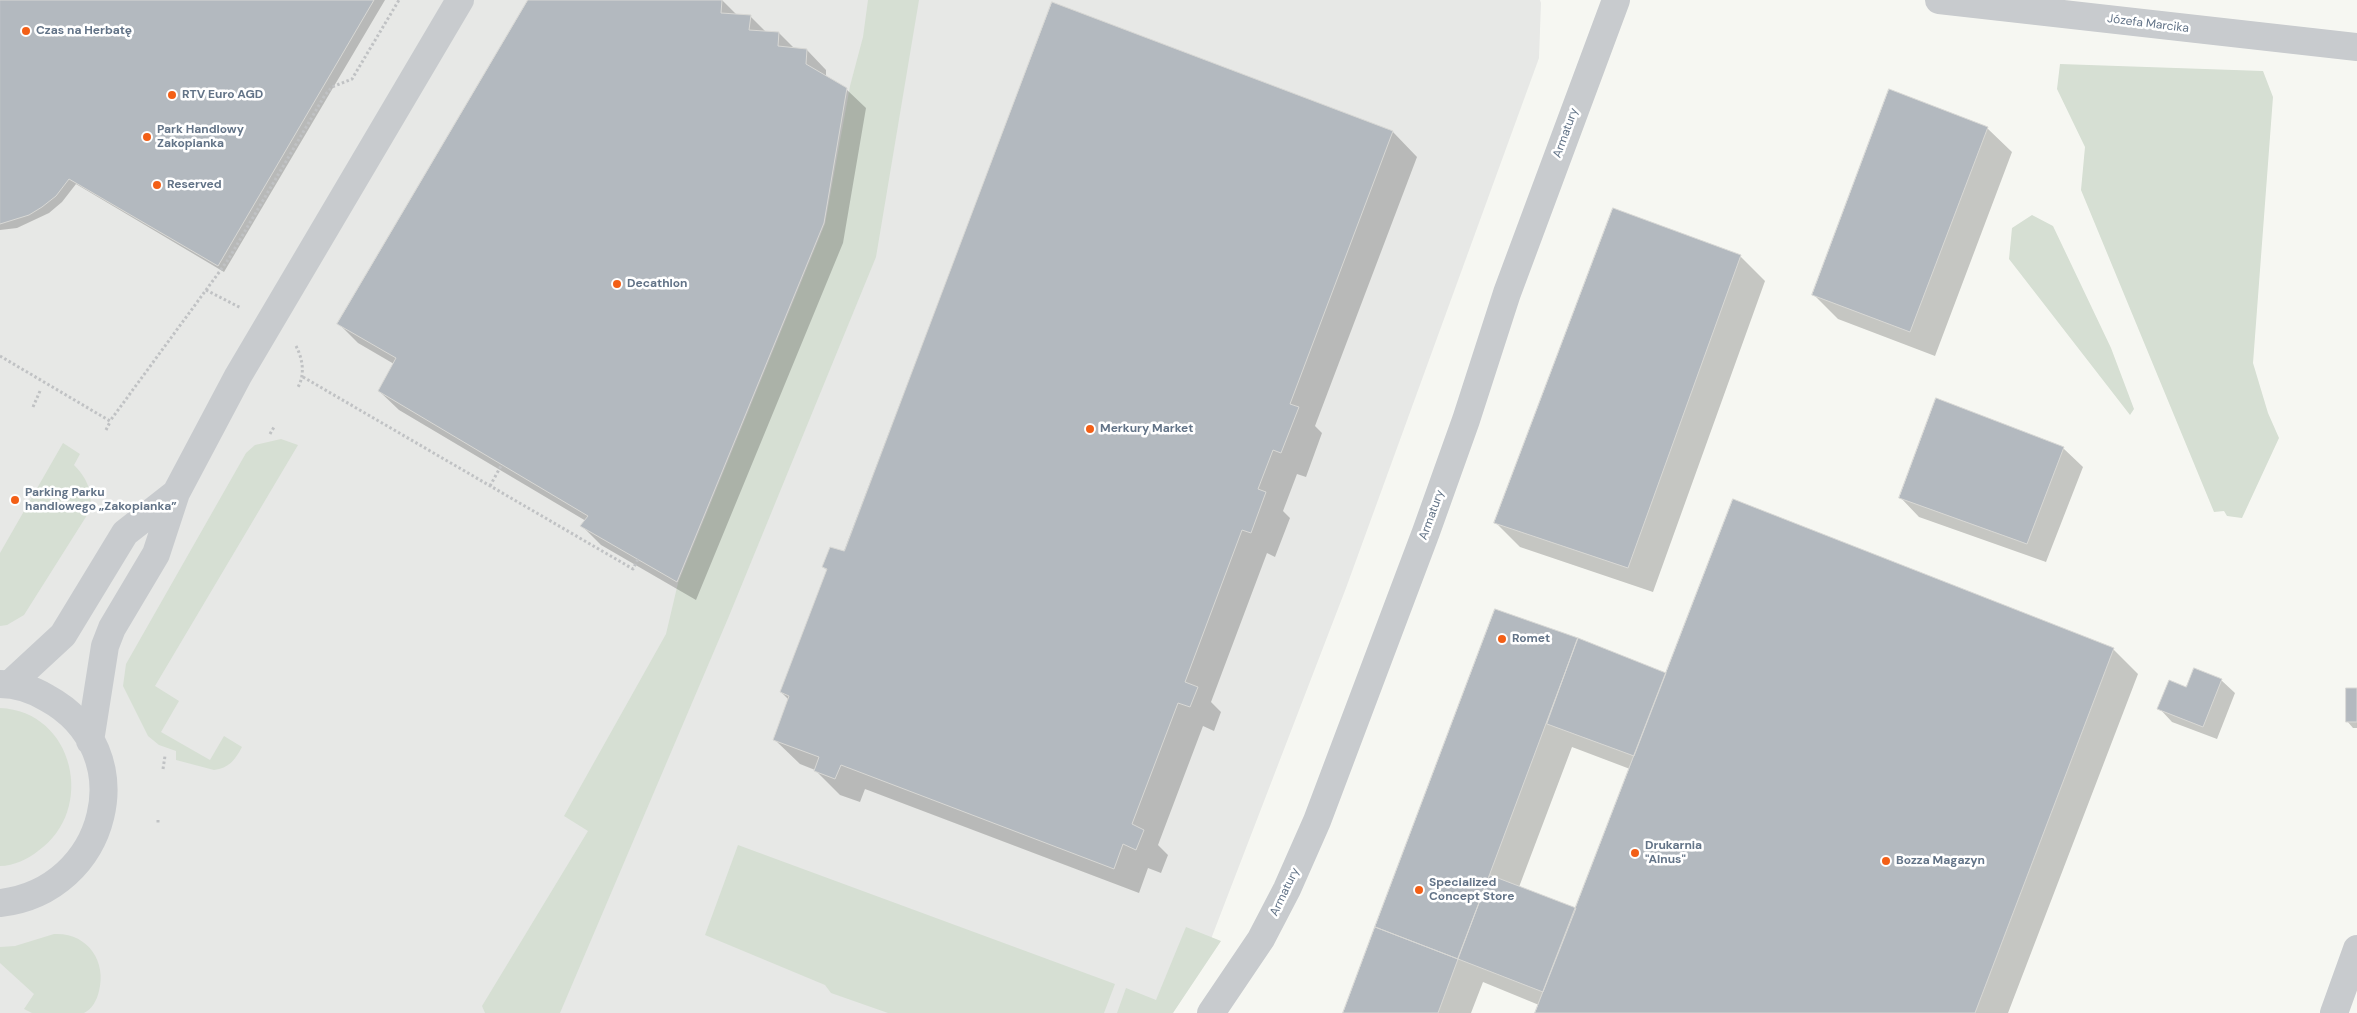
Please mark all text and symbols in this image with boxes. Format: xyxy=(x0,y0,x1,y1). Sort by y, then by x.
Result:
street label: Józefa Marcika xyxy=(2106,12,2190,36)
place label: Czas na Herbatę xyxy=(36,24,132,38)
marker: Czas na Herbatę xyxy=(20,25,32,37)
place label: RTV Euro AGD xyxy=(182,88,263,102)
marker: RTV Euro AGD xyxy=(166,89,178,101)
street label: Armatury xyxy=(1550,106,1582,160)
place label: Park Handlowy Zakopianka xyxy=(157,123,244,151)
marker: Park Handlowy Zakopianka xyxy=(141,131,153,143)
place label: Reserved xyxy=(167,178,222,192)
marker: Reserved xyxy=(151,179,163,191)
place label: Decathlon xyxy=(627,277,687,291)
marker: Decathlon xyxy=(611,278,623,290)
place label: Merkury Market xyxy=(1100,422,1193,436)
marker: Merkury Market xyxy=(1084,423,1096,435)
place label: Parking Parku handlowego „Zakopianka” xyxy=(25,486,177,514)
street label: Armatury xyxy=(1416,488,1448,542)
marker: Parking Parku handlowego „Zakopianka” xyxy=(9,494,21,506)
place label: Romet xyxy=(1512,632,1550,646)
marker: Romet xyxy=(1496,633,1508,645)
place label: Drukarnia "Alnus" xyxy=(1645,839,1702,867)
marker: Drukarnia "Alnus" xyxy=(1629,847,1641,859)
place label: Bozza Magazyn xyxy=(1896,854,1985,868)
marker: Bozza Magazyn xyxy=(1880,855,1892,867)
street label: Armatury xyxy=(1267,865,1303,919)
place label: Specialized Concept Store xyxy=(1429,876,1514,904)
marker: Specialized Concept Store xyxy=(1413,884,1425,896)

